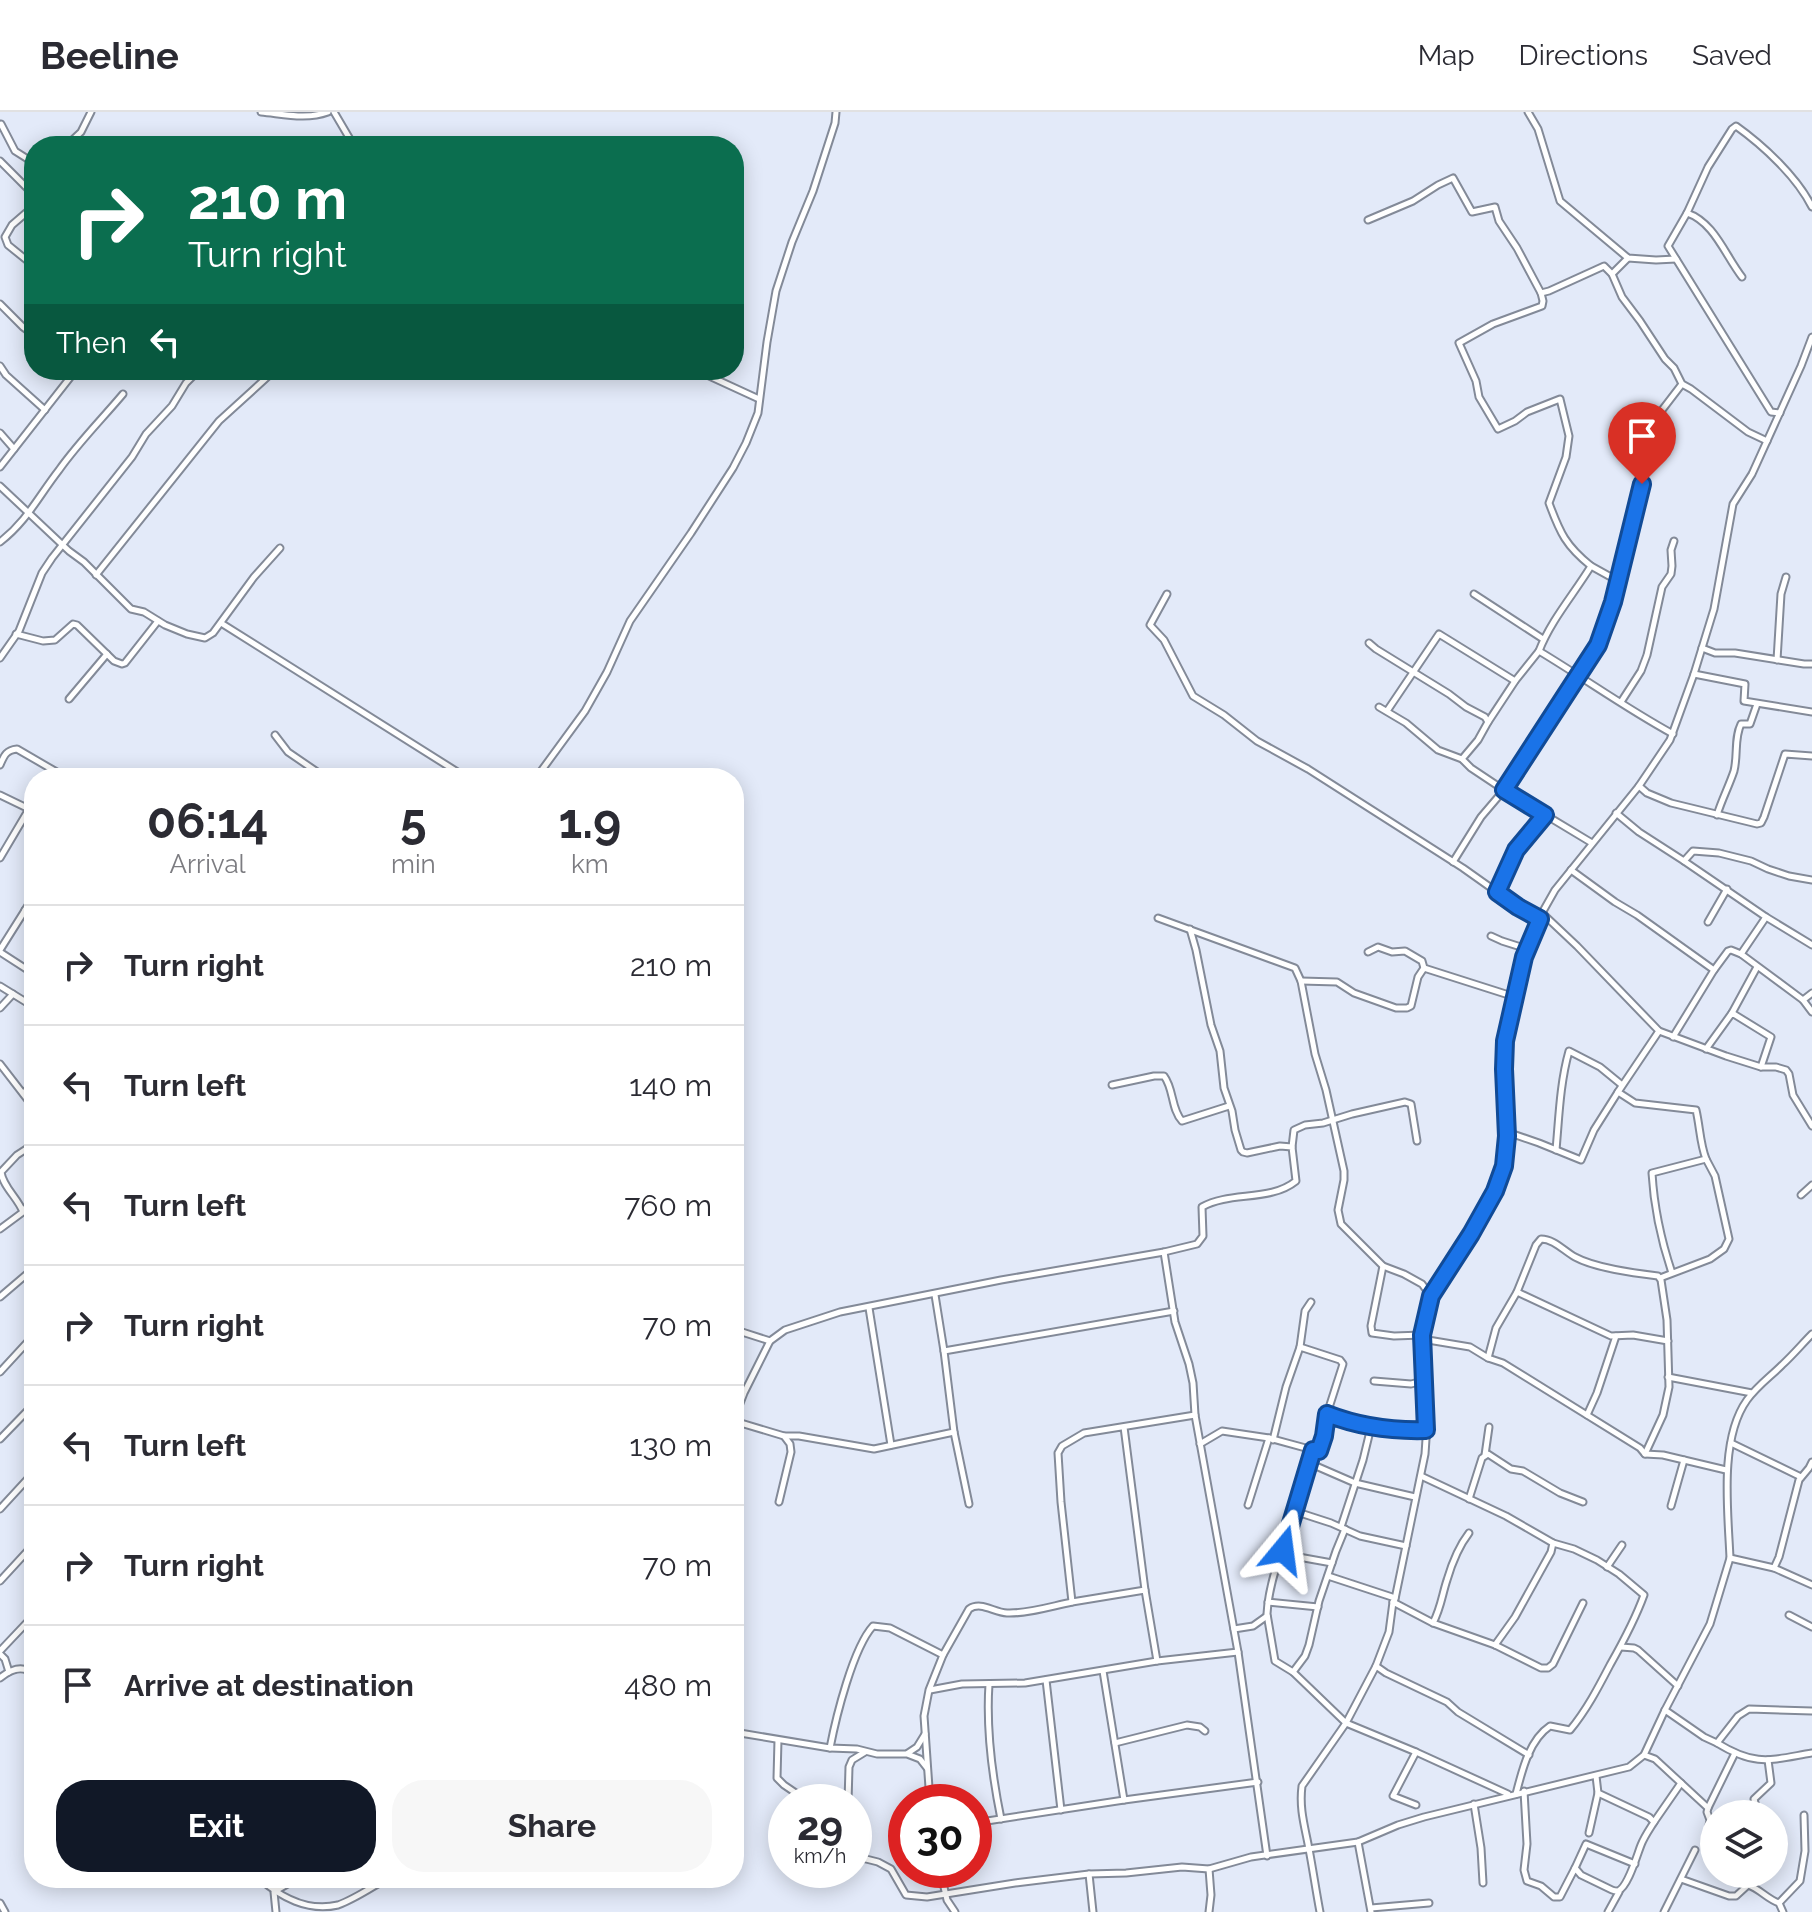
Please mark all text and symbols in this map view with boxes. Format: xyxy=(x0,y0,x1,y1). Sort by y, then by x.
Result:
text: Beeline xyxy=(40,33,179,78)
text: Map xyxy=(1418,39,1475,72)
text: Directions xyxy=(1519,39,1648,72)
text: Saved xyxy=(1692,39,1772,72)
text: 210 m xyxy=(188,166,347,232)
icon: right xyxy=(56,168,160,272)
text: Turn right xyxy=(188,233,347,275)
icon: left xyxy=(143,320,187,364)
text: Then xyxy=(56,325,127,360)
pin xyxy=(1608,402,1676,484)
icon: arrive xyxy=(1620,414,1664,458)
text: 06:14 xyxy=(147,793,268,849)
text: 5 xyxy=(400,793,427,849)
text: 1.9 xyxy=(558,793,621,849)
text: Arrival xyxy=(169,849,246,879)
text: min xyxy=(391,849,436,879)
text: km xyxy=(571,849,609,879)
icon: right xyxy=(56,943,100,987)
text: Turn right xyxy=(124,948,264,983)
text: 210 m xyxy=(630,948,712,983)
icon: left xyxy=(56,1063,100,1107)
text: Turn left xyxy=(124,1068,246,1103)
text: 140 m xyxy=(629,1068,712,1103)
icon: left xyxy=(56,1183,100,1227)
text: Turn left xyxy=(124,1188,246,1223)
text: 760 m xyxy=(624,1188,712,1223)
icon: right xyxy=(56,1303,100,1347)
text: Turn right xyxy=(124,1308,264,1343)
text: 70 m xyxy=(642,1308,712,1343)
icon: left xyxy=(56,1423,100,1467)
text: Turn left xyxy=(124,1428,246,1463)
text: 130 m xyxy=(630,1428,712,1463)
position arrow xyxy=(1241,1508,1325,1592)
icon: right xyxy=(56,1543,100,1587)
text: Turn right xyxy=(124,1548,264,1583)
text: 70 m xyxy=(642,1548,712,1583)
icon: arrive xyxy=(56,1663,100,1707)
text: Arrive at destination xyxy=(124,1668,414,1703)
text: 480 m xyxy=(624,1668,712,1703)
button: Exit xyxy=(56,1780,376,1872)
button: Share xyxy=(392,1780,712,1872)
speed limit sign: 30 xyxy=(888,1784,992,1888)
map controls xyxy=(1700,1800,1788,1888)
button: layers xyxy=(1700,1800,1788,1888)
text: 29 xyxy=(797,1802,843,1849)
text: km/h xyxy=(794,1844,846,1868)

